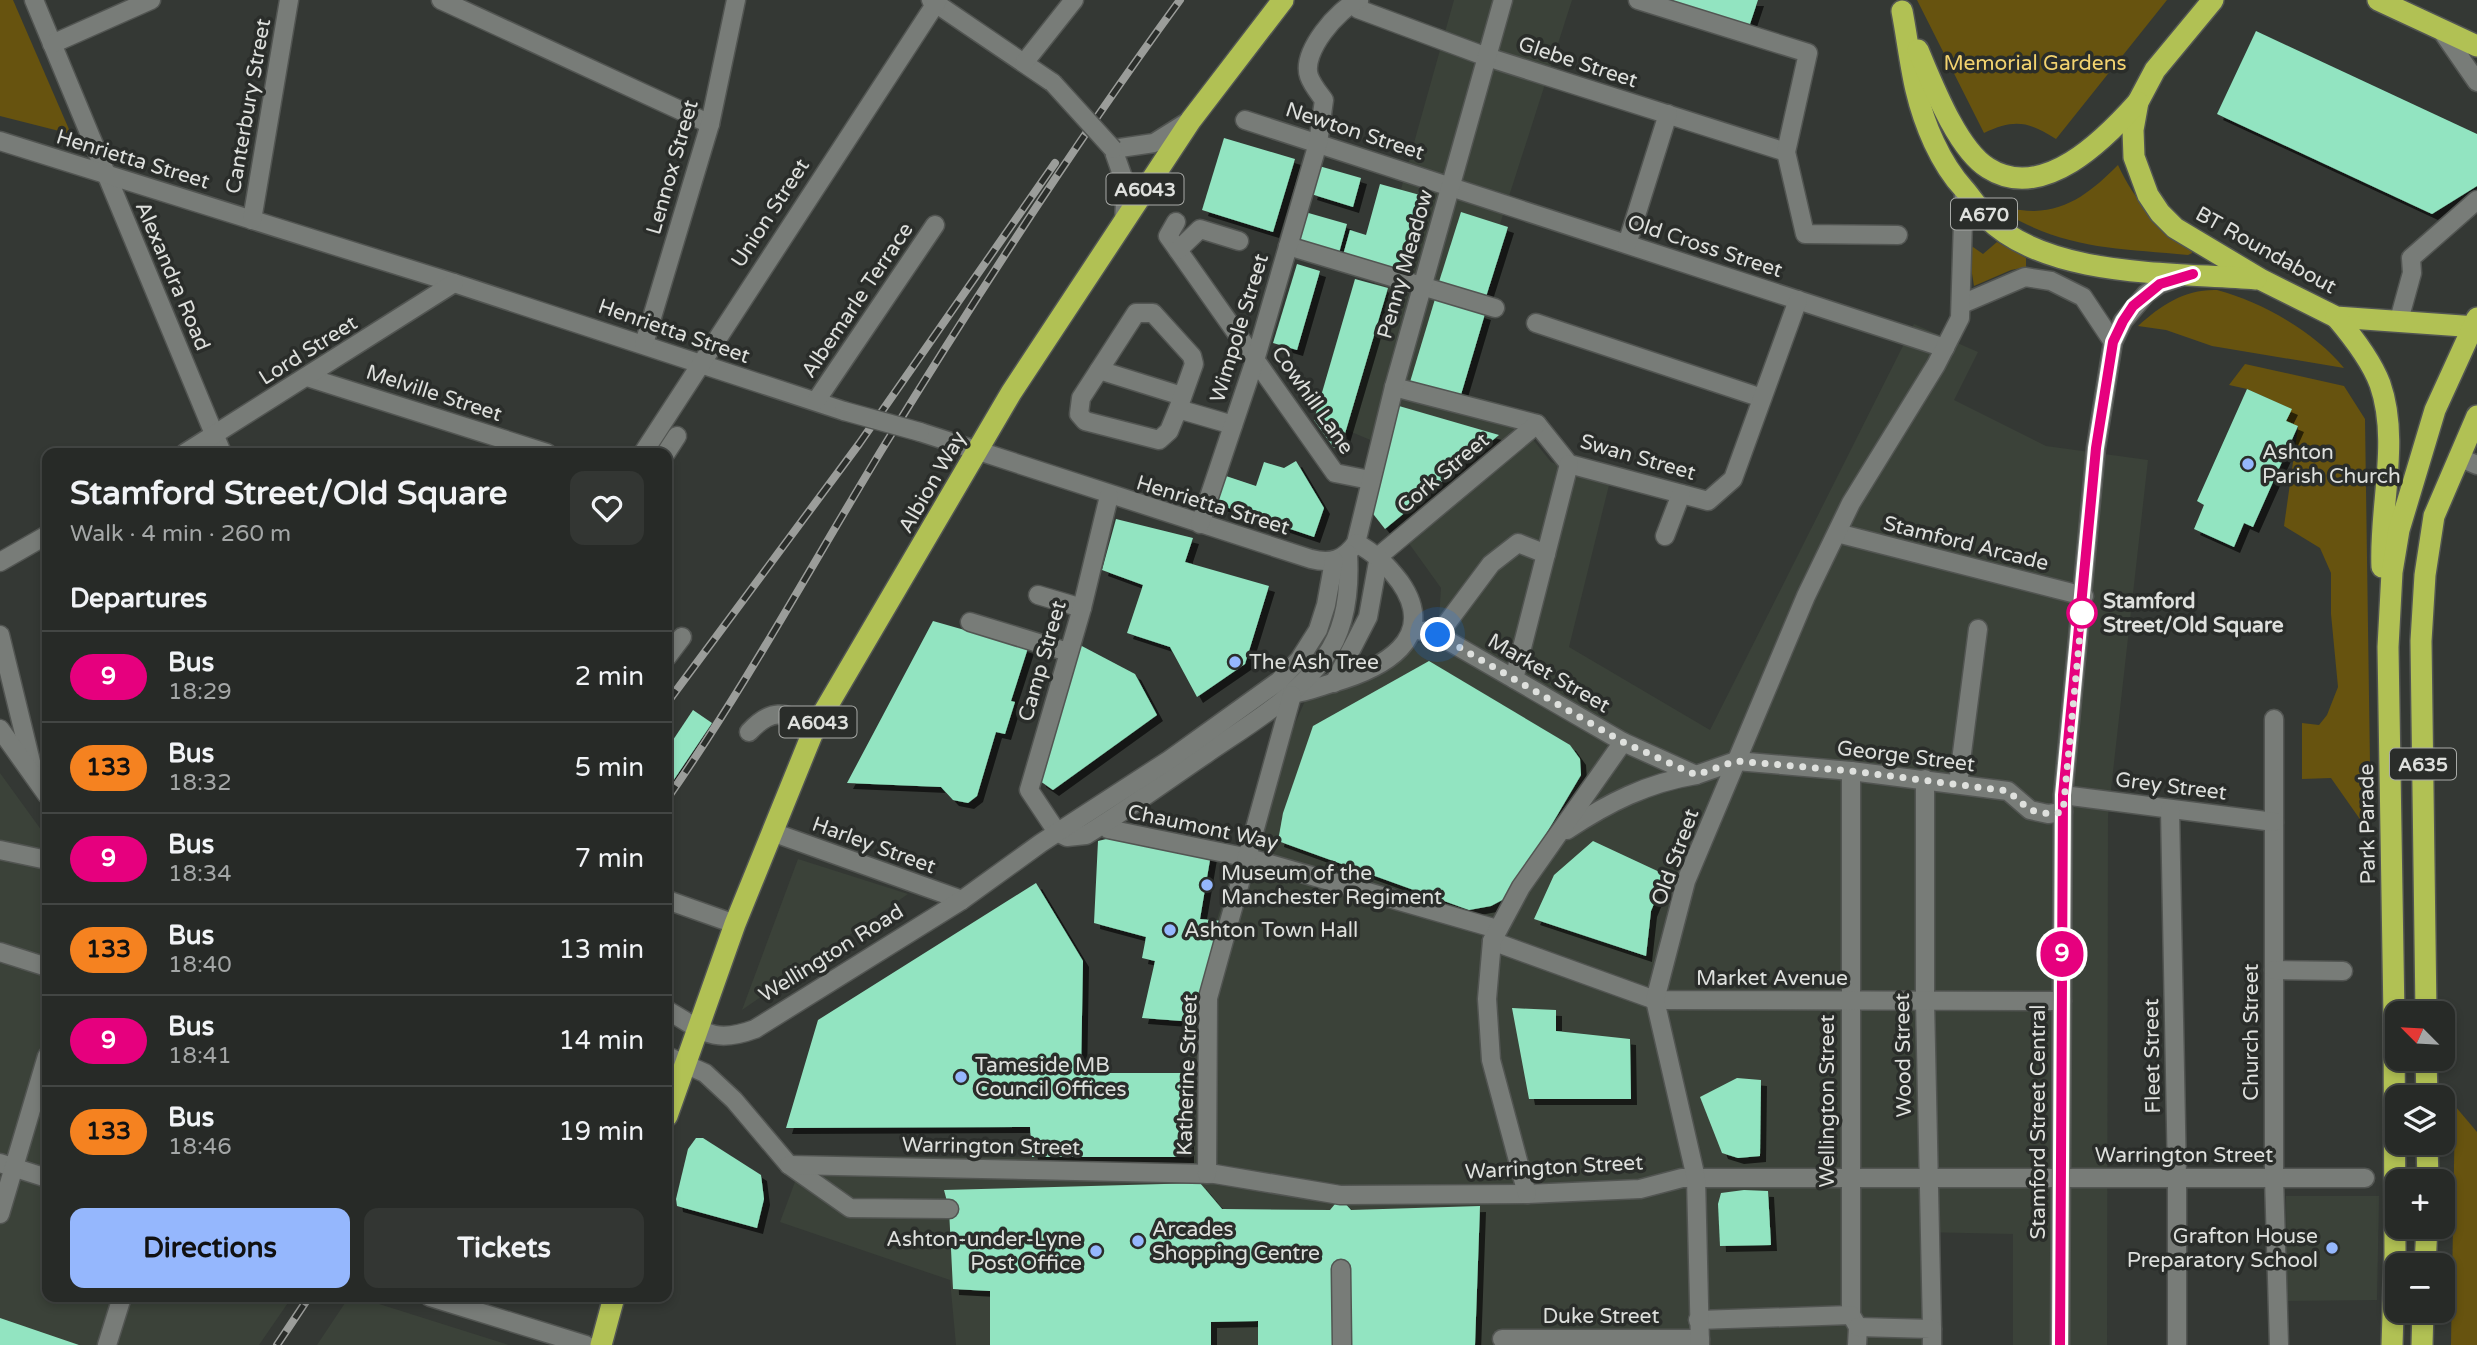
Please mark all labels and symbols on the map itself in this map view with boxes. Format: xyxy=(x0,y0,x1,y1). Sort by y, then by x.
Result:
street label: Canterbury Street xyxy=(221,16,276,196)
street label: Glebe Street xyxy=(1515,31,1641,93)
park label: Memorial Gardens xyxy=(1943,51,2127,76)
street label: Lennox Street xyxy=(641,97,704,237)
street label: Newton Street xyxy=(1282,97,1427,166)
street label: Henrietta Street xyxy=(53,124,212,195)
street label: Union Street xyxy=(726,154,815,272)
road number: A6043 xyxy=(1106,174,1184,204)
street label: Penny Meadow xyxy=(1372,186,1439,342)
street label: Alexandra Road xyxy=(130,198,215,355)
road number: A670 xyxy=(1951,198,2017,230)
street label: BT Roundabout xyxy=(2191,201,2341,299)
street label: Old Cross Street xyxy=(1624,210,1785,283)
street label: Albemarle Terrace xyxy=(796,218,919,383)
street label: Wimpole Street xyxy=(1205,251,1274,406)
street label: Henrietta Street xyxy=(595,294,753,369)
street label: Lord Street xyxy=(254,310,362,391)
street label: Cowhill Lane xyxy=(1266,341,1359,459)
street label: Melville Street xyxy=(363,360,505,427)
street label: Albion Way xyxy=(893,427,972,538)
street label: Cork Street xyxy=(1392,428,1494,519)
street label: Swan Street xyxy=(1577,429,1698,486)
place label: Ashton Parish Church xyxy=(2262,440,2401,489)
marker: Ashton Parish Church xyxy=(2240,456,2256,472)
street label: Henrietta Street xyxy=(1133,470,1292,541)
street label: Stamford Arcade xyxy=(1881,511,2051,576)
place label: Stamford Street/Old Square xyxy=(2103,589,2284,638)
street label: Camp Street xyxy=(1013,598,1072,724)
marker: Stamford Street/Old Square xyxy=(2067,598,2097,628)
your location xyxy=(1420,617,1455,652)
street label: Market Street xyxy=(1483,628,1614,718)
place label: The Ash Tree xyxy=(1249,650,1379,675)
marker: The Ash Tree xyxy=(1227,654,1243,670)
road number: A6043 xyxy=(780,706,856,737)
street label: George Street xyxy=(1835,736,1976,777)
road number: A635 xyxy=(2390,748,2456,779)
street label: Park Parade xyxy=(2354,763,2381,885)
street label: Grey Street xyxy=(2114,767,2228,806)
street label: Chaumont Way xyxy=(1125,799,1280,856)
street label: Old Street xyxy=(1646,806,1704,909)
street label: Harley Street xyxy=(809,812,939,879)
place label: Museum of the Manchester Regiment xyxy=(1221,861,1442,910)
marker: Museum of the Manchester Regiment xyxy=(1199,877,1215,893)
street label: Wellington Road xyxy=(754,899,908,1008)
place label: Ashton Town Hall xyxy=(1184,918,1358,943)
marker: Ashton Town Hall xyxy=(1162,922,1178,938)
line badge: 9 xyxy=(2039,931,2085,977)
street label: Church Street xyxy=(2239,963,2264,1101)
street label: Market Avenue xyxy=(1696,966,1848,991)
street label: Wood Street xyxy=(1890,993,1917,1117)
street label: Katherine Street xyxy=(1172,994,1203,1156)
street label: Fleet Street xyxy=(2139,998,2166,1114)
north arrow xyxy=(2385,1001,2455,1071)
street label: Stamford Street Central xyxy=(2026,1004,2051,1240)
street label: Wellington Street xyxy=(1815,1015,1840,1187)
place label: Tameside MB Council Offices xyxy=(975,1053,1127,1102)
marker: Tameside MB Council Offices xyxy=(953,1069,969,1085)
street label: Warrington Street xyxy=(902,1132,1080,1161)
street label: Warrington Street xyxy=(2095,1143,2273,1168)
street label: Warrington Street xyxy=(1464,1150,1644,1185)
place label: Arcades Shopping Centre xyxy=(1152,1217,1320,1266)
place label: Grafton House Preparatory School xyxy=(2127,1224,2318,1273)
place label: Ashton-under-Lyne Post Office xyxy=(886,1227,1082,1276)
marker: Arcades Shopping Centre xyxy=(1130,1233,1146,1249)
marker: Grafton House Preparatory School xyxy=(2324,1240,2340,1256)
marker: Ashton-under-Lyne Post Office xyxy=(1088,1243,1104,1259)
street label: Duke Street xyxy=(1542,1304,1660,1329)

